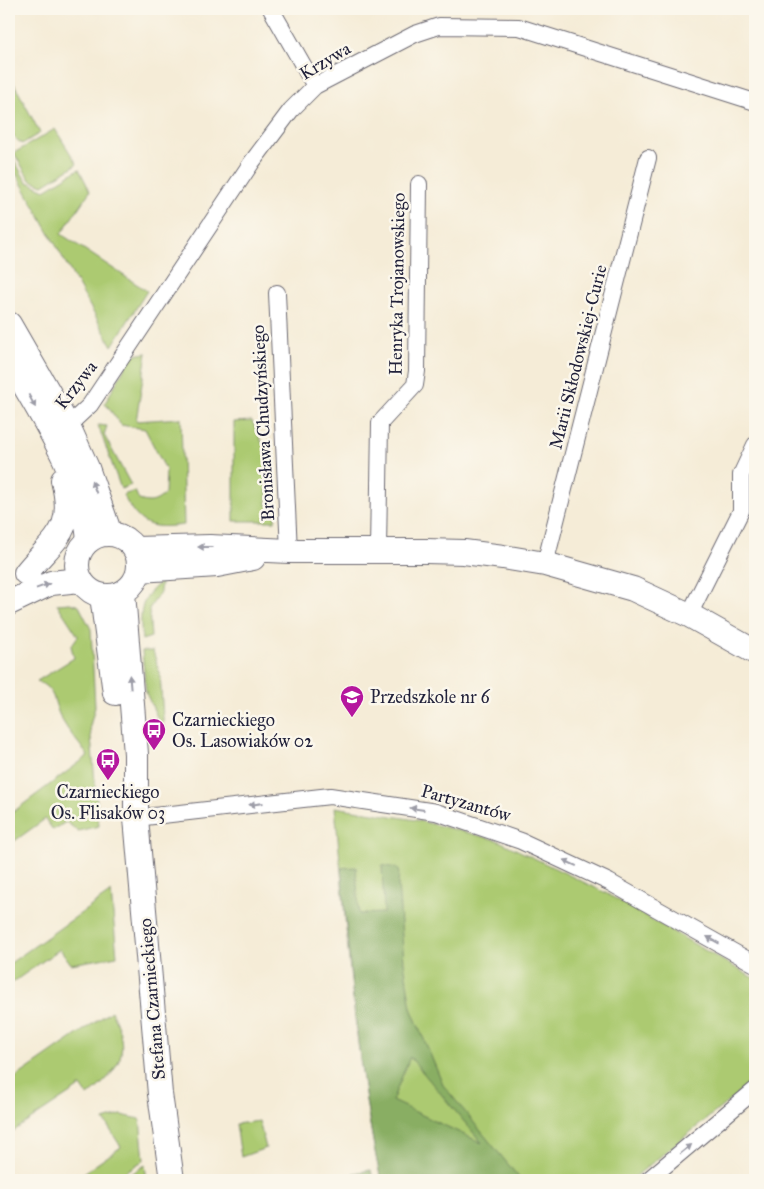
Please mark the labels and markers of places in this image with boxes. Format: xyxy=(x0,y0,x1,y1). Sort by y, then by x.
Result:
school or university icon: Przedszkole nr 6 xyxy=(339,684,365,718)
place label: Przedszkole nr 6 xyxy=(370,686,491,708)
place label: Czarnieckiego Os. Lasowiaków 02 xyxy=(172,709,313,752)
bus stop icon: Czarnieckiego Os. Lasowiaków 02 xyxy=(141,717,167,751)
bus stop icon: Czarnieckiego Os. Flisaków 03 xyxy=(95,747,121,781)
place label: Czarnieckiego Os. Flisaków 03 xyxy=(51,781,165,824)

